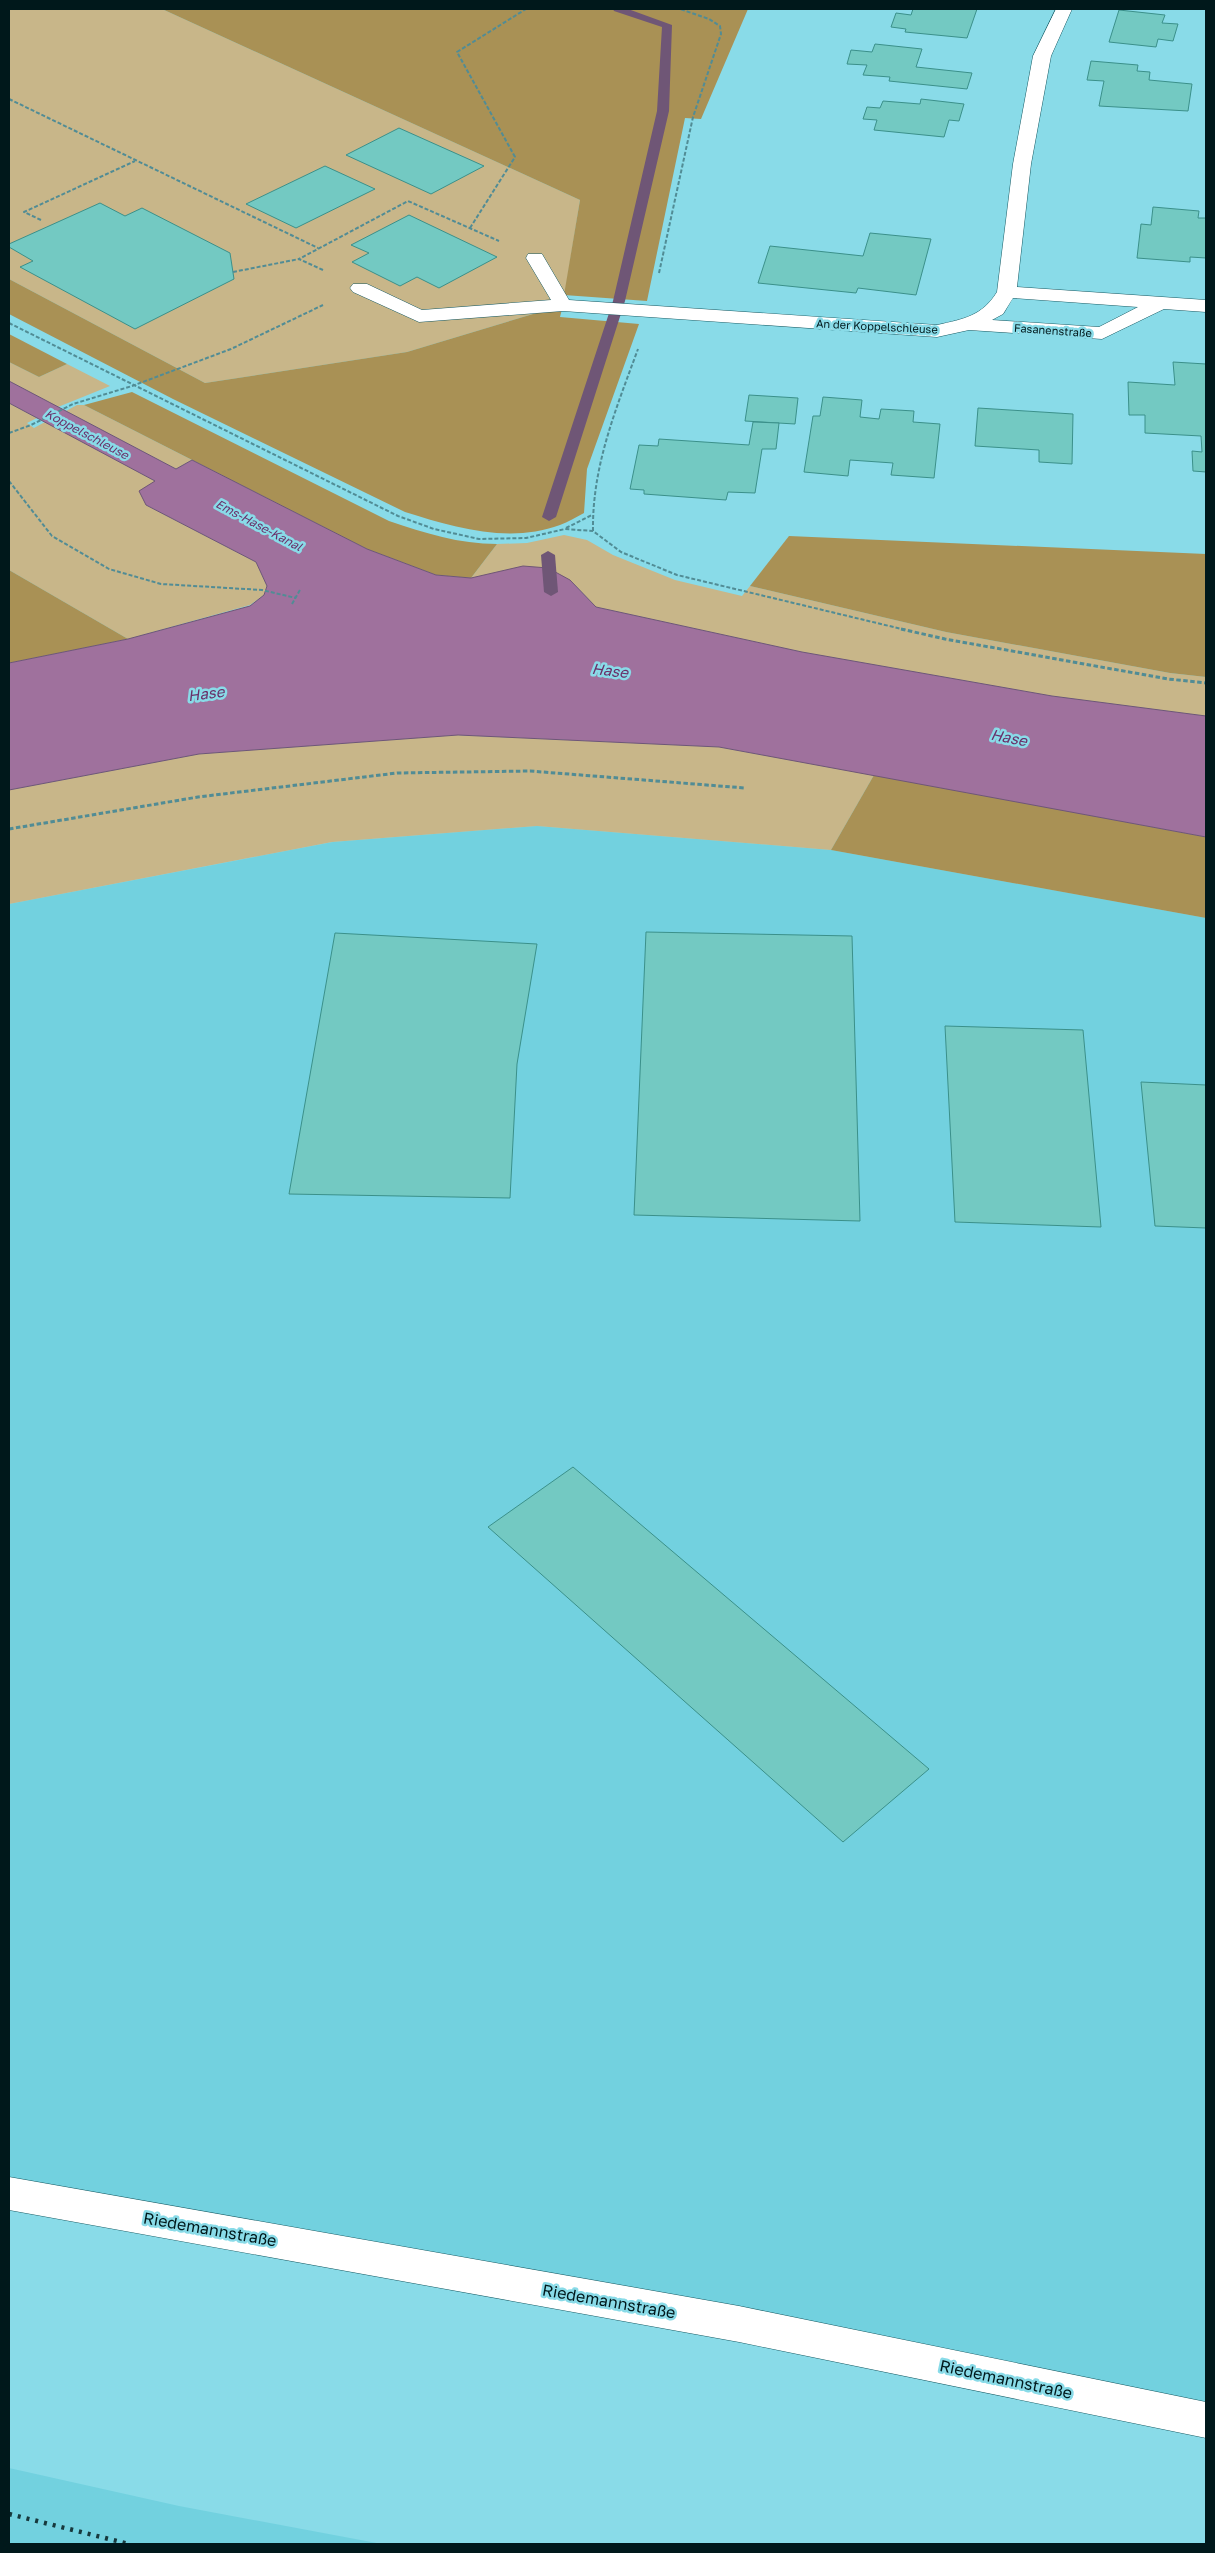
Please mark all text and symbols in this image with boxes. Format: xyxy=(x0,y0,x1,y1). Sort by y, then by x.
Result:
street label: An der Koppelschleuse xyxy=(816,316,938,336)
street label: Fasanenstraße xyxy=(1014,321,1092,339)
water label: Koppelschleuse xyxy=(43,406,132,463)
water label: Ems-Hase-Kanal xyxy=(213,496,306,555)
water label: Hase xyxy=(591,659,631,681)
water label: Hase xyxy=(187,682,227,704)
water label: Hase xyxy=(989,725,1030,750)
street label: Riedemannstraße xyxy=(142,2207,278,2251)
street label: Riedemannstraße xyxy=(541,2279,677,2323)
street label: Riedemannstraße xyxy=(938,2355,1074,2403)

